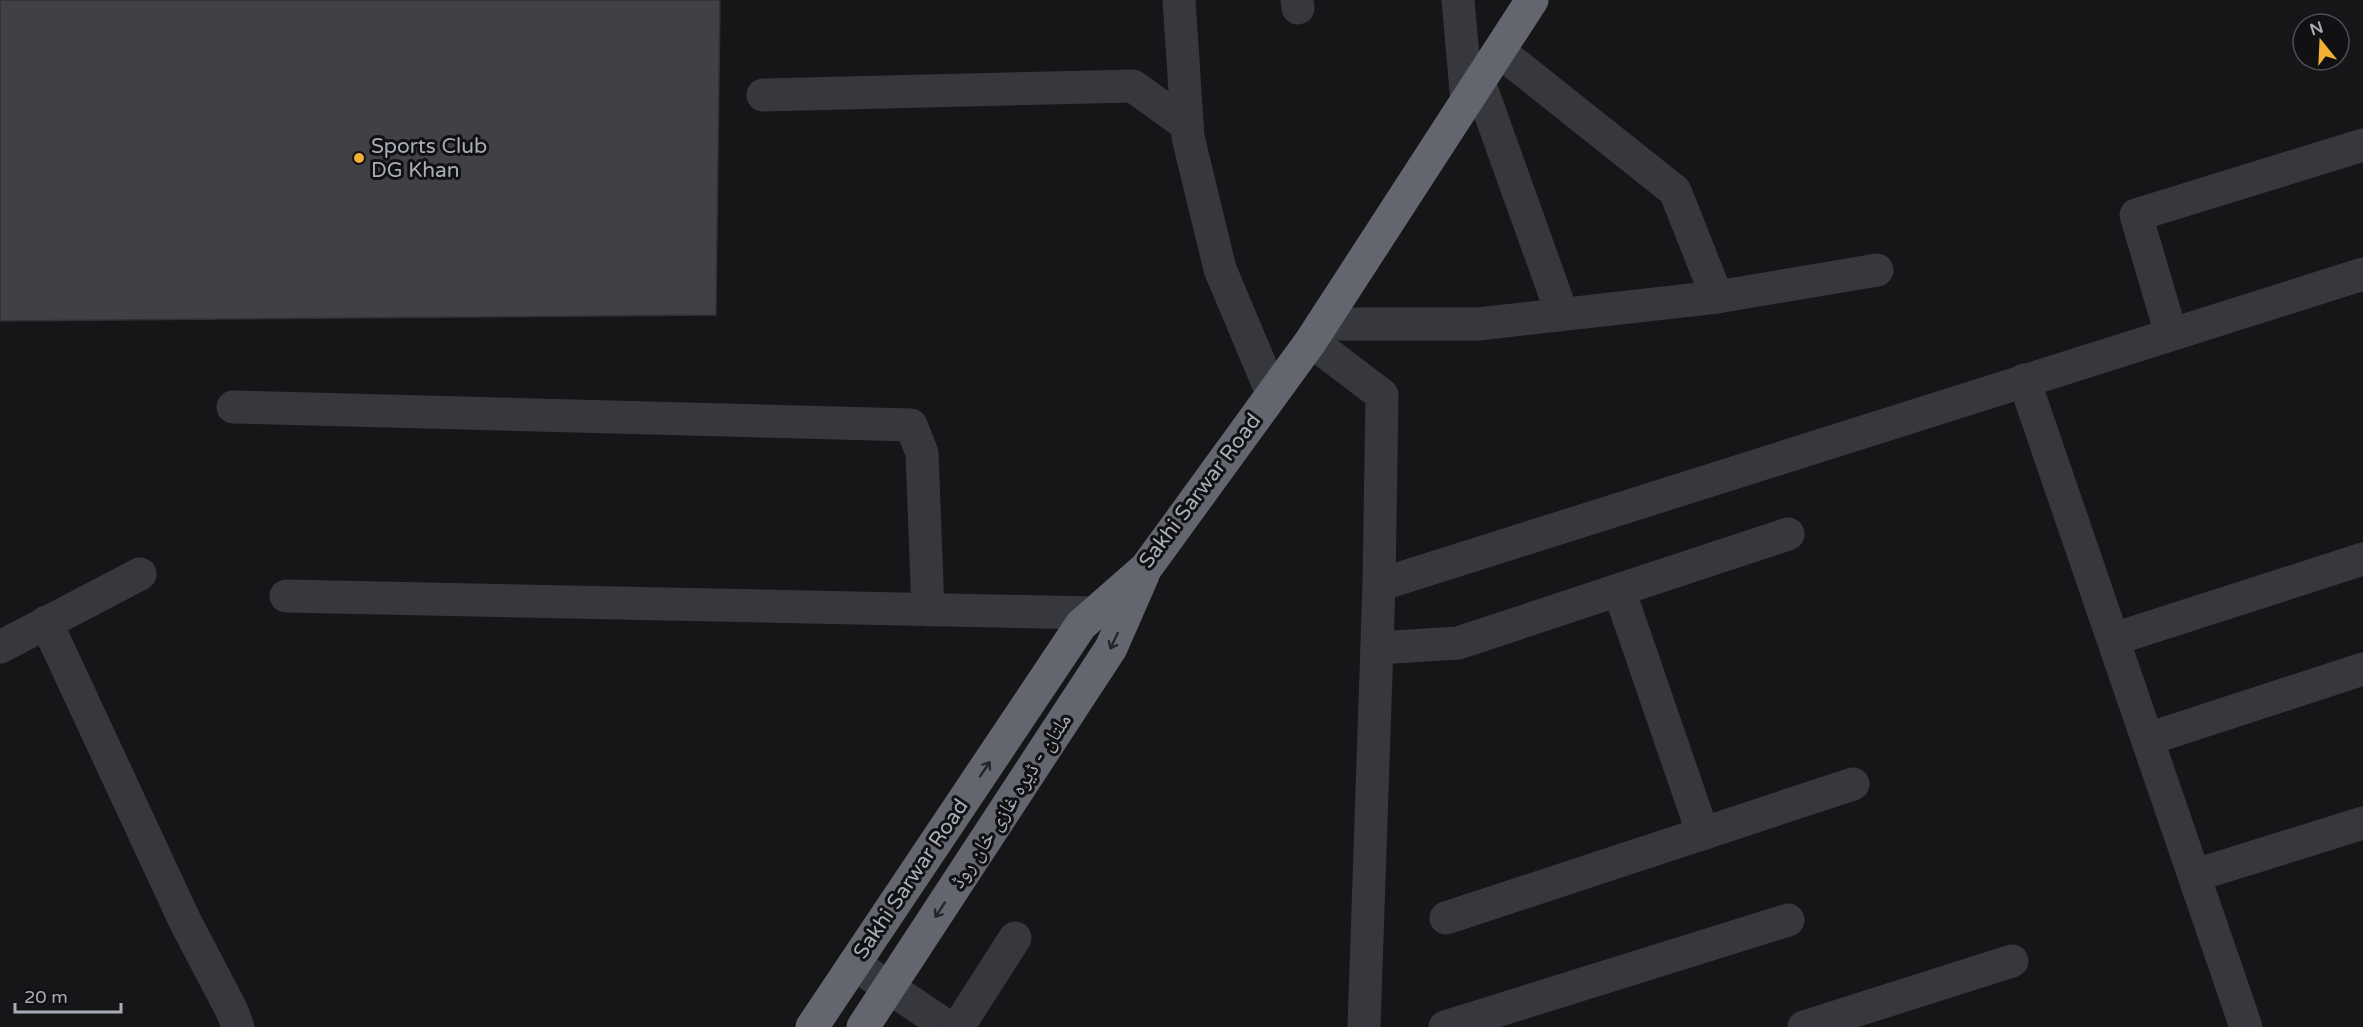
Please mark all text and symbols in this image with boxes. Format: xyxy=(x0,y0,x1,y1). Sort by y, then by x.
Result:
north arrow xyxy=(2291,12,2351,72)
text: N xyxy=(2307,17,2326,40)
place label: Sports Club DG Khan xyxy=(371,134,487,183)
marker: Sports Club DG Khan xyxy=(352,151,366,165)
street label: Sakhi Sarwar Road xyxy=(1134,409,1266,573)
one-way arrow xyxy=(1108,631,1119,649)
street label: ملتان - ڈیرہ غازی خان روڈ xyxy=(945,709,1077,893)
one-way arrow xyxy=(979,761,991,778)
street label: Sakhi Sarwar Road xyxy=(848,794,974,964)
one-way arrow xyxy=(933,901,945,918)
scale bar xyxy=(15,976,122,1014)
text: 20 m xyxy=(24,986,68,1008)

